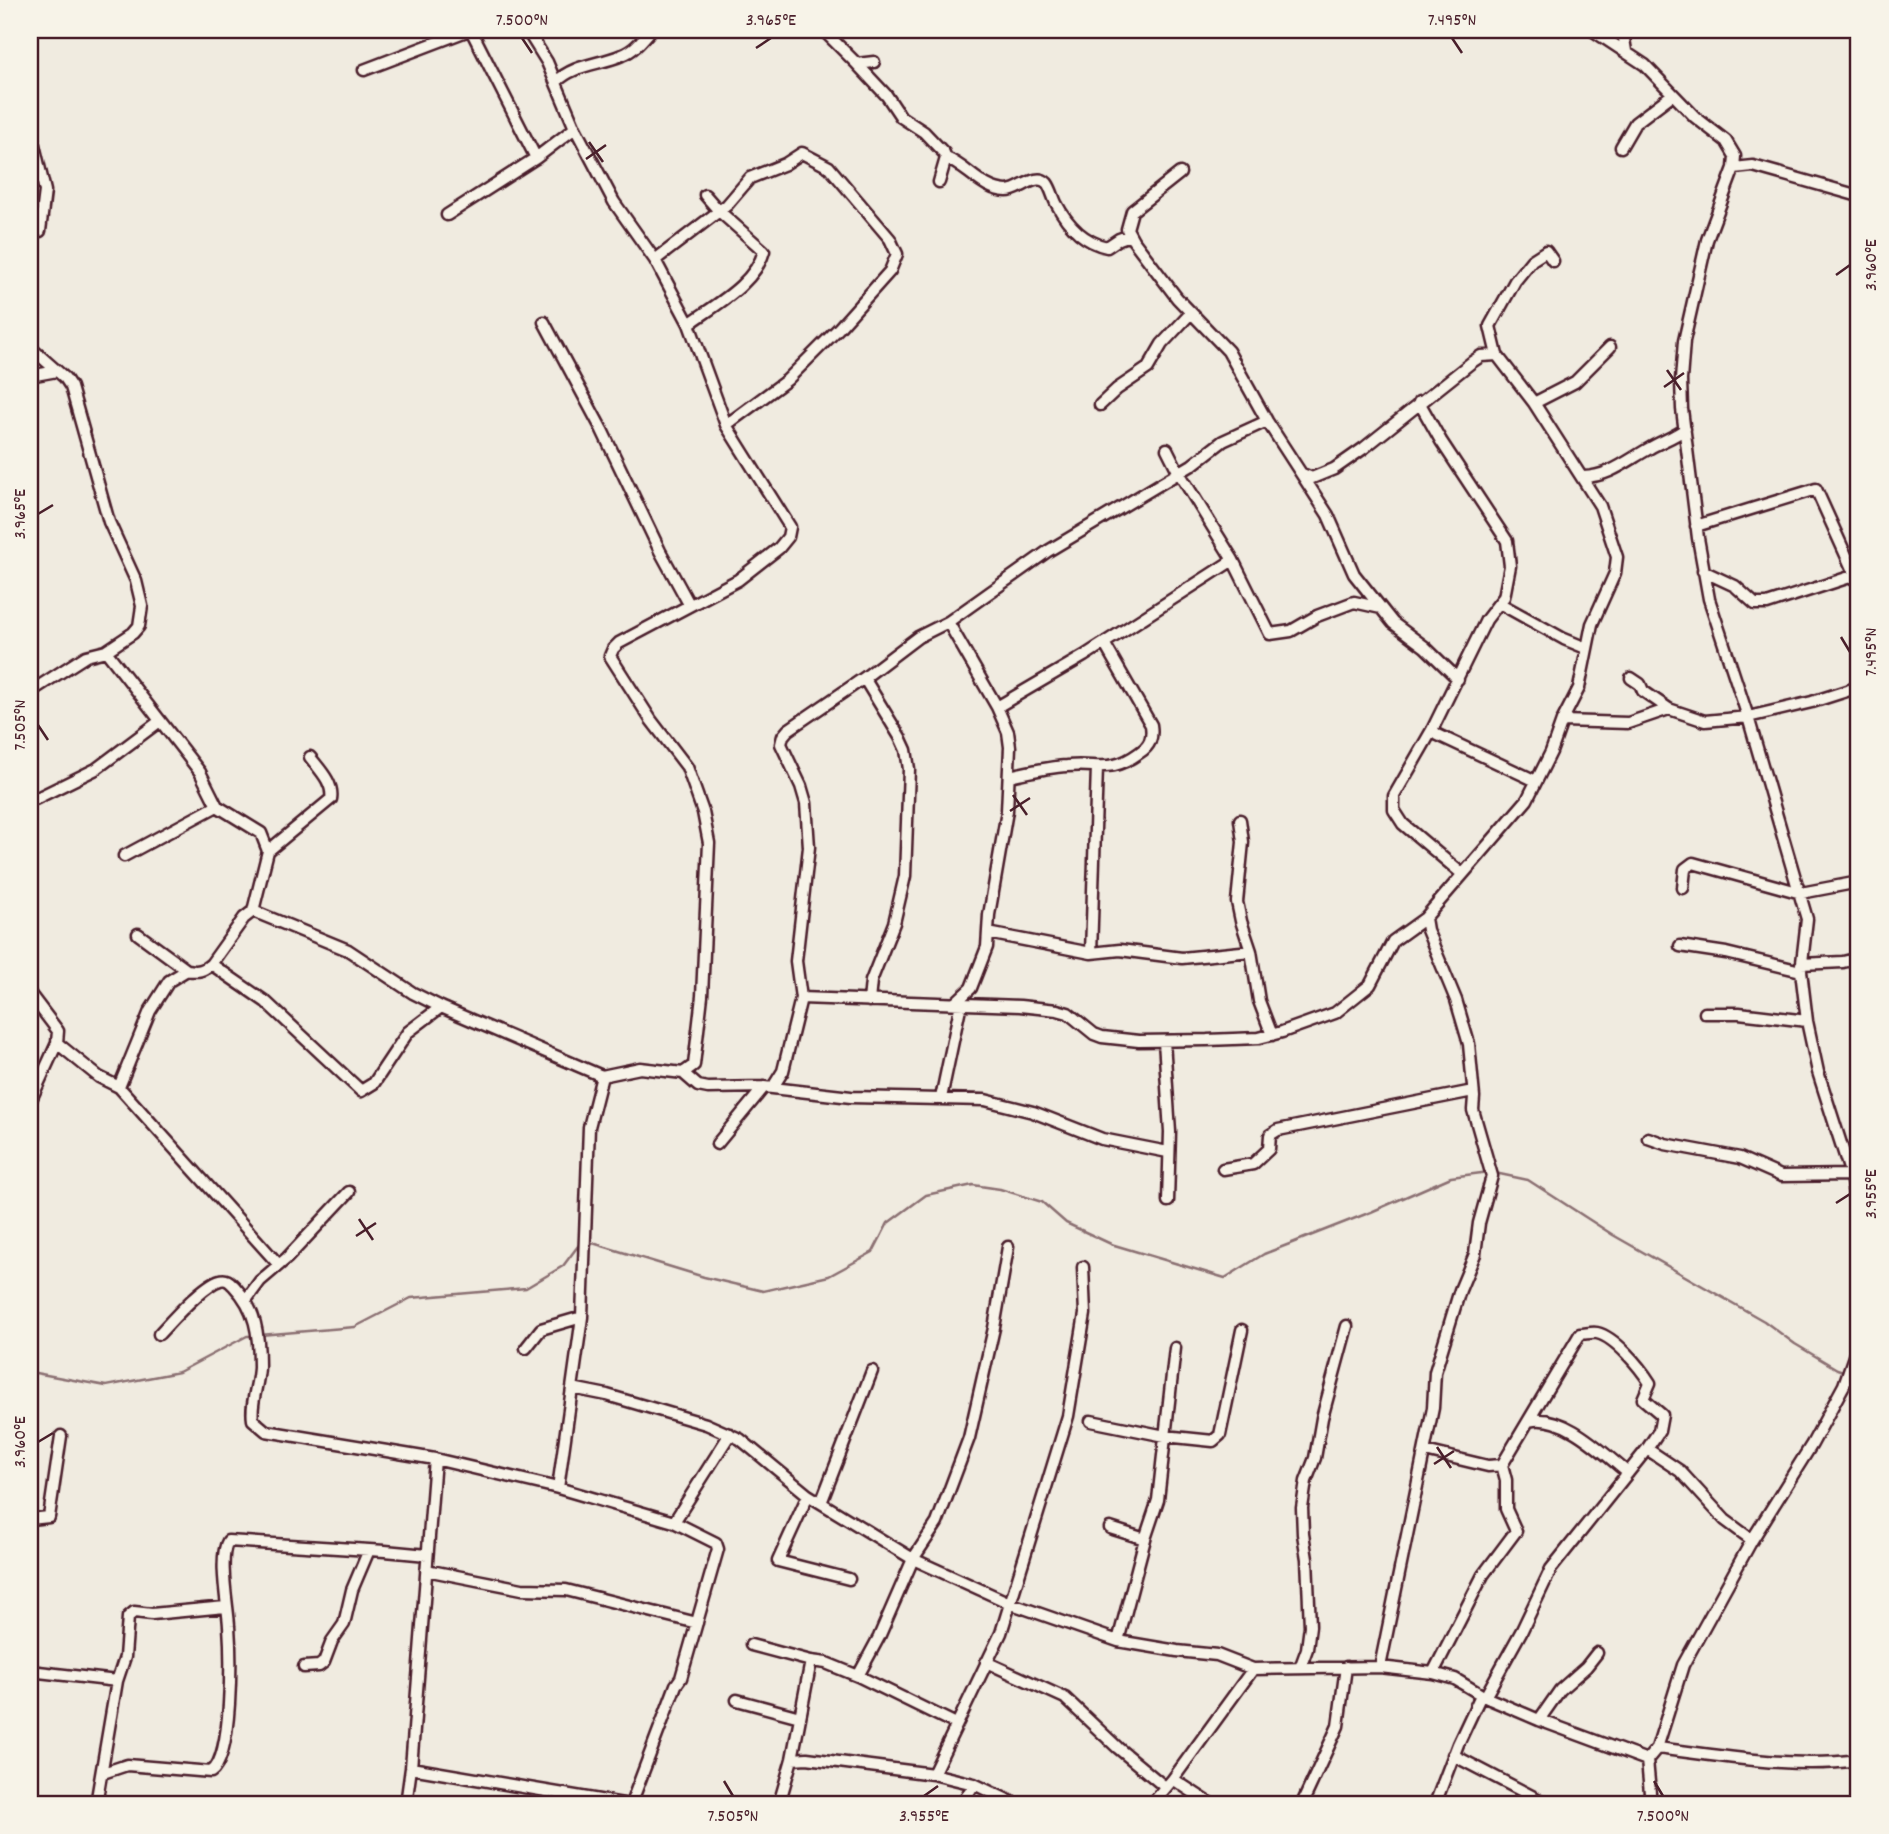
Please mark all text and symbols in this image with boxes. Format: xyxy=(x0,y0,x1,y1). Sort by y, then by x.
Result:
text: 7.500°N xyxy=(496,9,548,34)
text: 3.965°E xyxy=(746,9,796,34)
text: 7.495°N xyxy=(1428,9,1476,34)
text: 3.960°E xyxy=(1860,239,1885,291)
text: 3.965°E xyxy=(9,489,34,539)
text: 7.495°N xyxy=(1860,628,1885,676)
text: 7.505°N xyxy=(9,699,34,751)
text: 3.955°E xyxy=(1860,1169,1885,1219)
text: 3.960°E xyxy=(9,1416,34,1468)
text: 7.505°N xyxy=(707,1805,759,1830)
text: 3.955°E xyxy=(899,1805,949,1830)
text: 7.500°N xyxy=(1637,1805,1689,1830)

